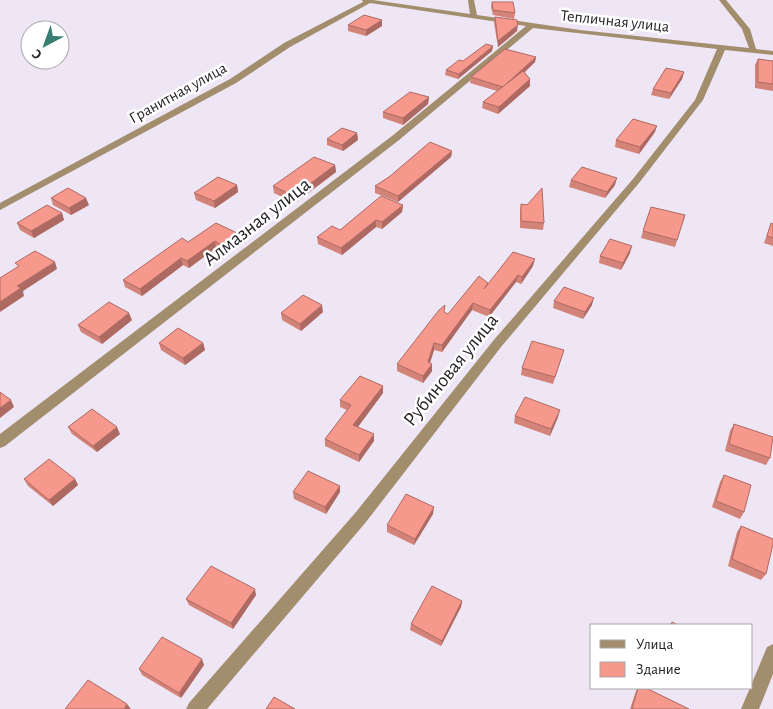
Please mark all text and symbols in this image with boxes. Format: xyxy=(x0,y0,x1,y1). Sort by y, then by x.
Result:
street label: Тепличная улица xyxy=(560,7,670,36)
north arrow xyxy=(20,20,70,70)
text: С xyxy=(29,46,45,62)
street label: Гранитная улица xyxy=(127,60,230,127)
street label: Алмазная улица xyxy=(200,174,314,270)
street label: Рубиновая улица xyxy=(400,310,502,430)
legend xyxy=(590,624,753,689)
text: Улица xyxy=(636,637,673,652)
text: Здание xyxy=(636,662,681,677)

